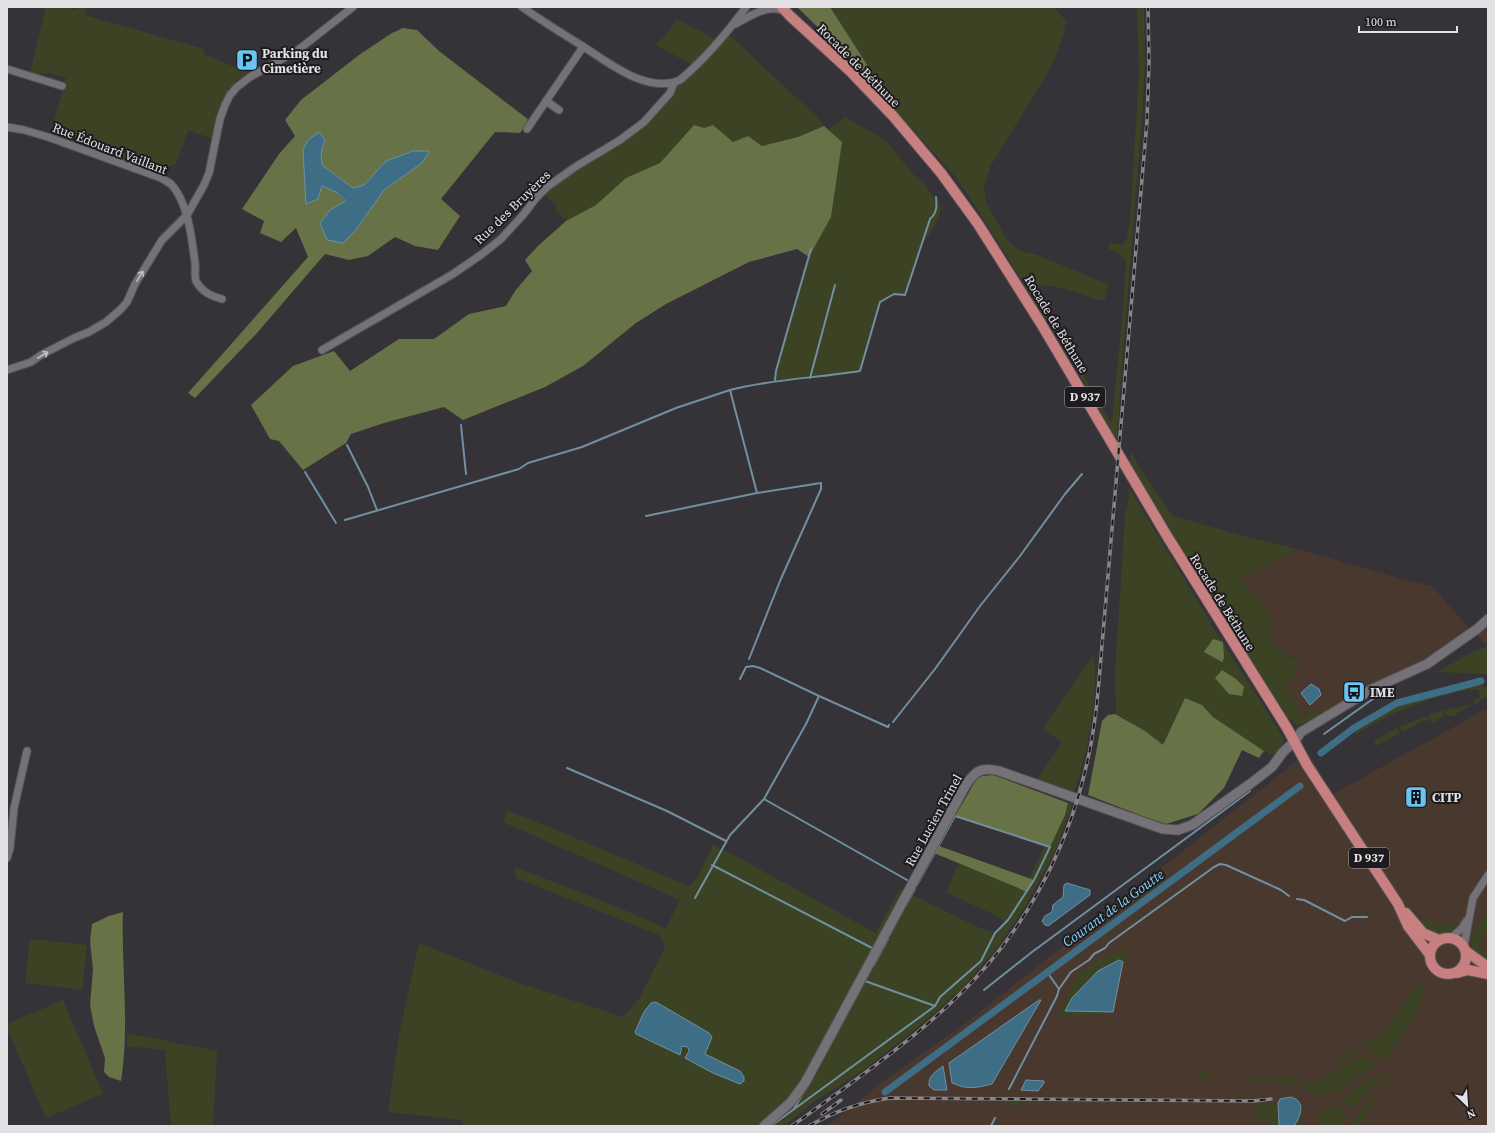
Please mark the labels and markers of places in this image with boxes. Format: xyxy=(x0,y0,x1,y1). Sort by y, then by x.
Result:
place label: Parking du Cimetière xyxy=(262,45,328,77)
parking icon: Parking du Cimetière xyxy=(234,47,260,73)
bus stop icon: IME xyxy=(1341,679,1367,705)
place label: IME xyxy=(1370,684,1395,701)
building icon: CITP xyxy=(1403,784,1429,810)
place label: CITP xyxy=(1432,789,1461,806)

